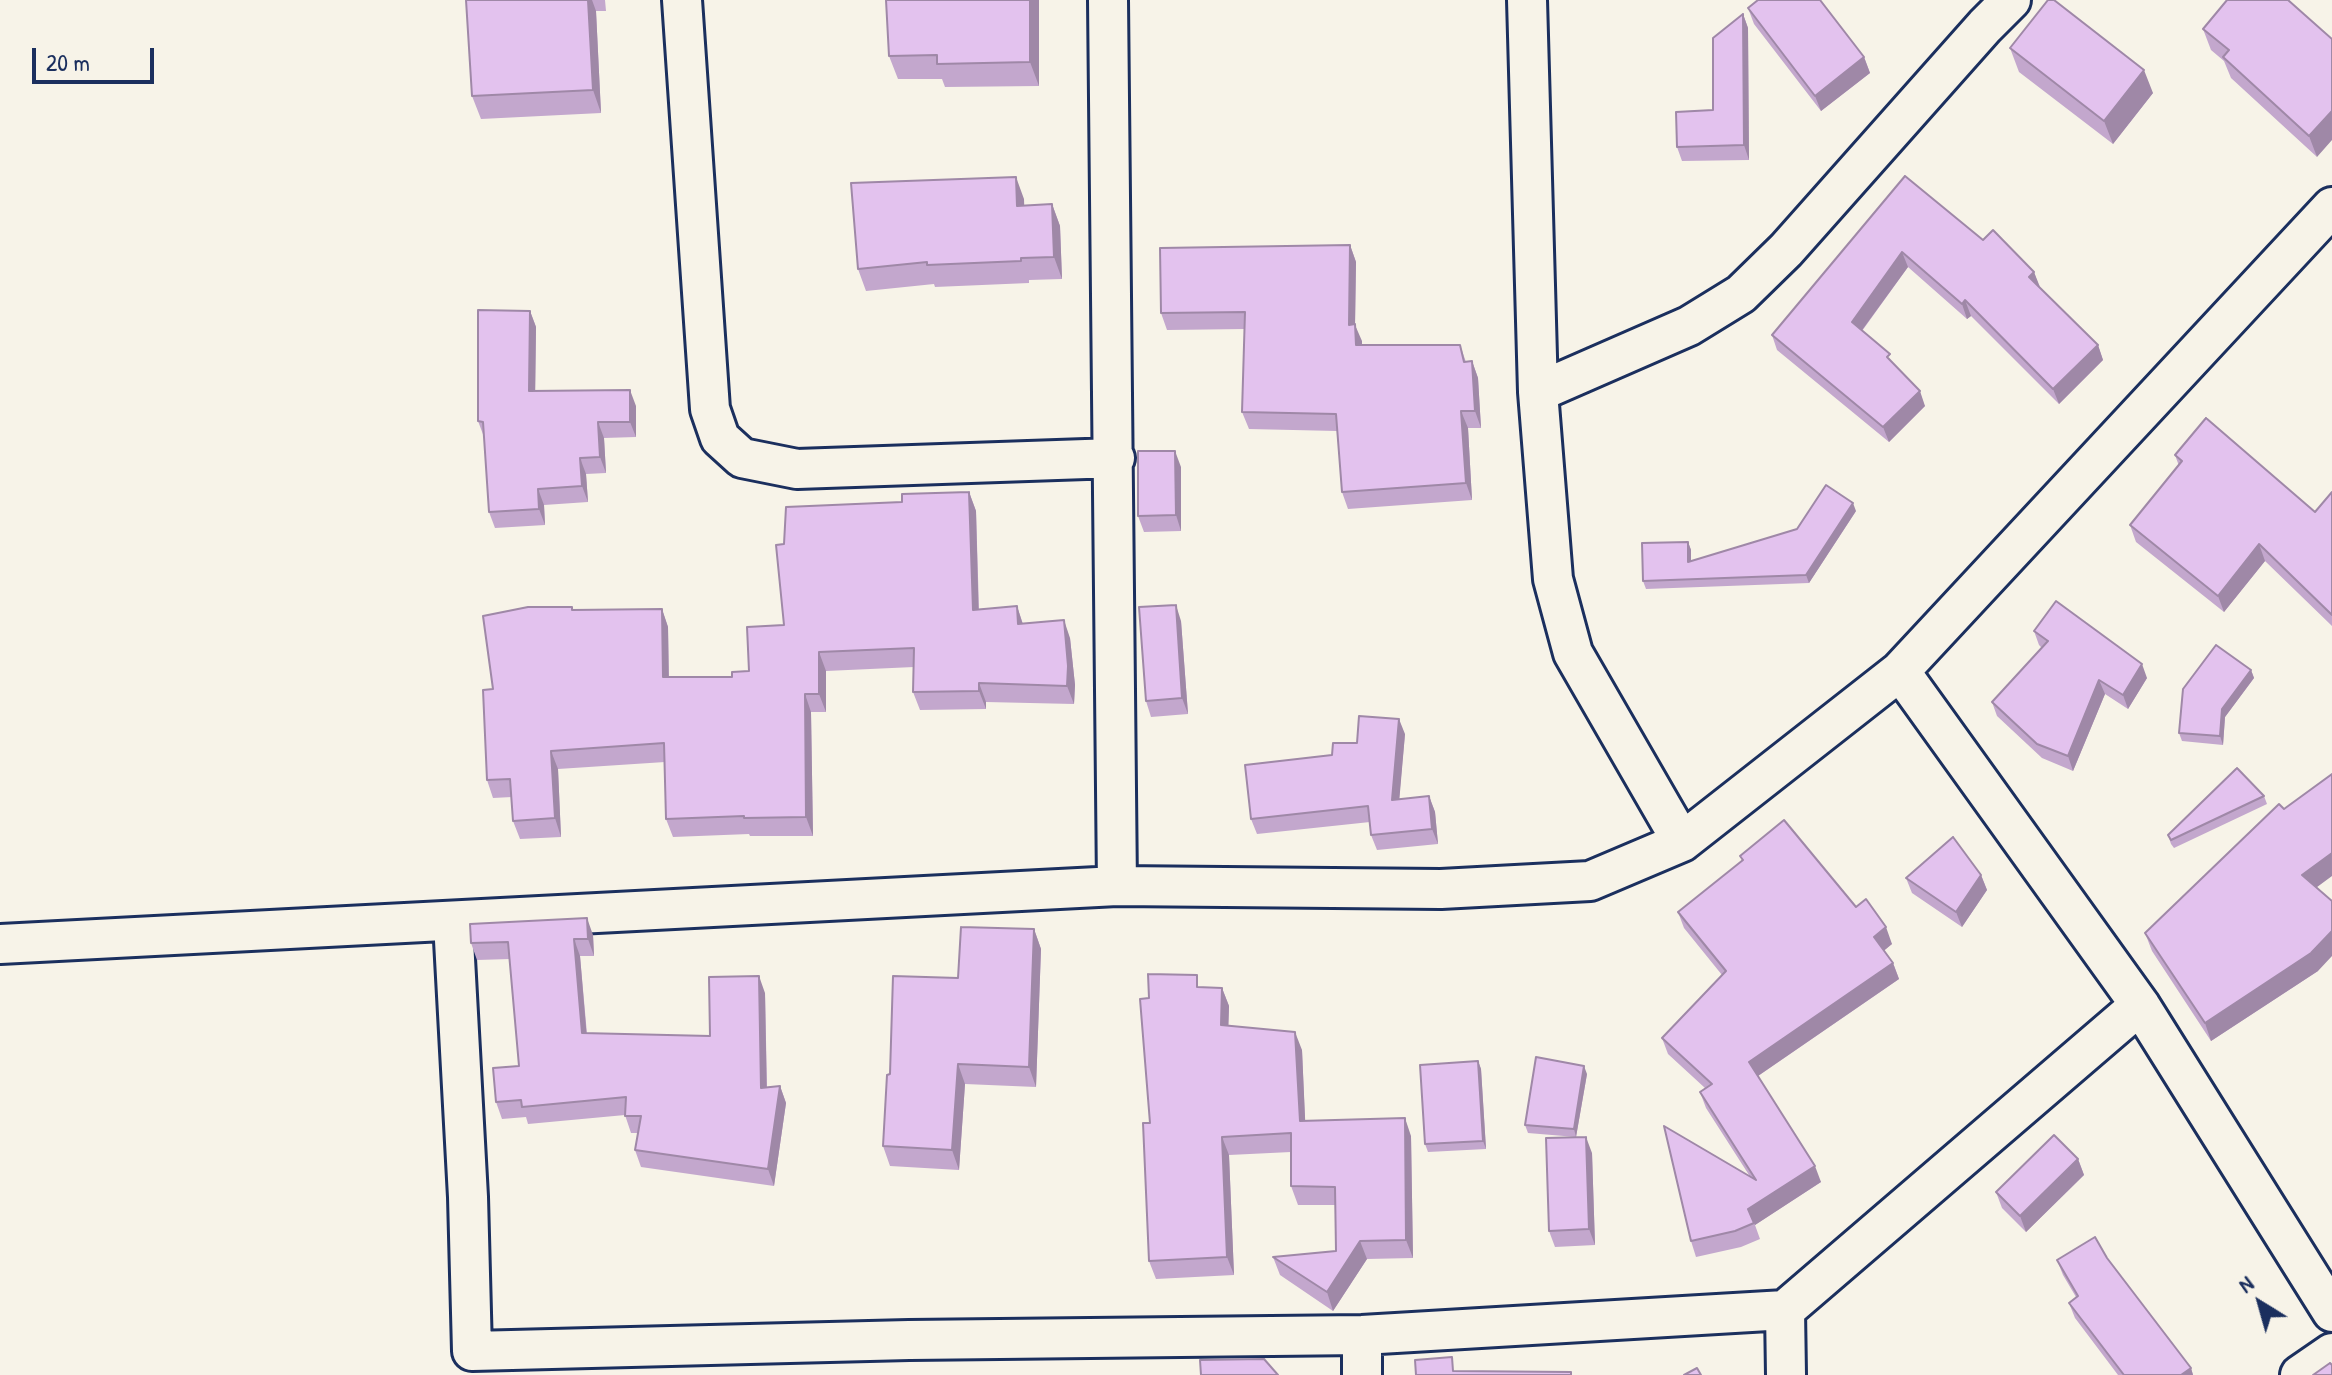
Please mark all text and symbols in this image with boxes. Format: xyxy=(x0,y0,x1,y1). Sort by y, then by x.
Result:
scale bar xyxy=(36,32,158,82)
text: 20 m xyxy=(46,46,90,78)
north arrow xyxy=(2220,1263,2300,1343)
text: N xyxy=(2232,1268,2259,1299)

